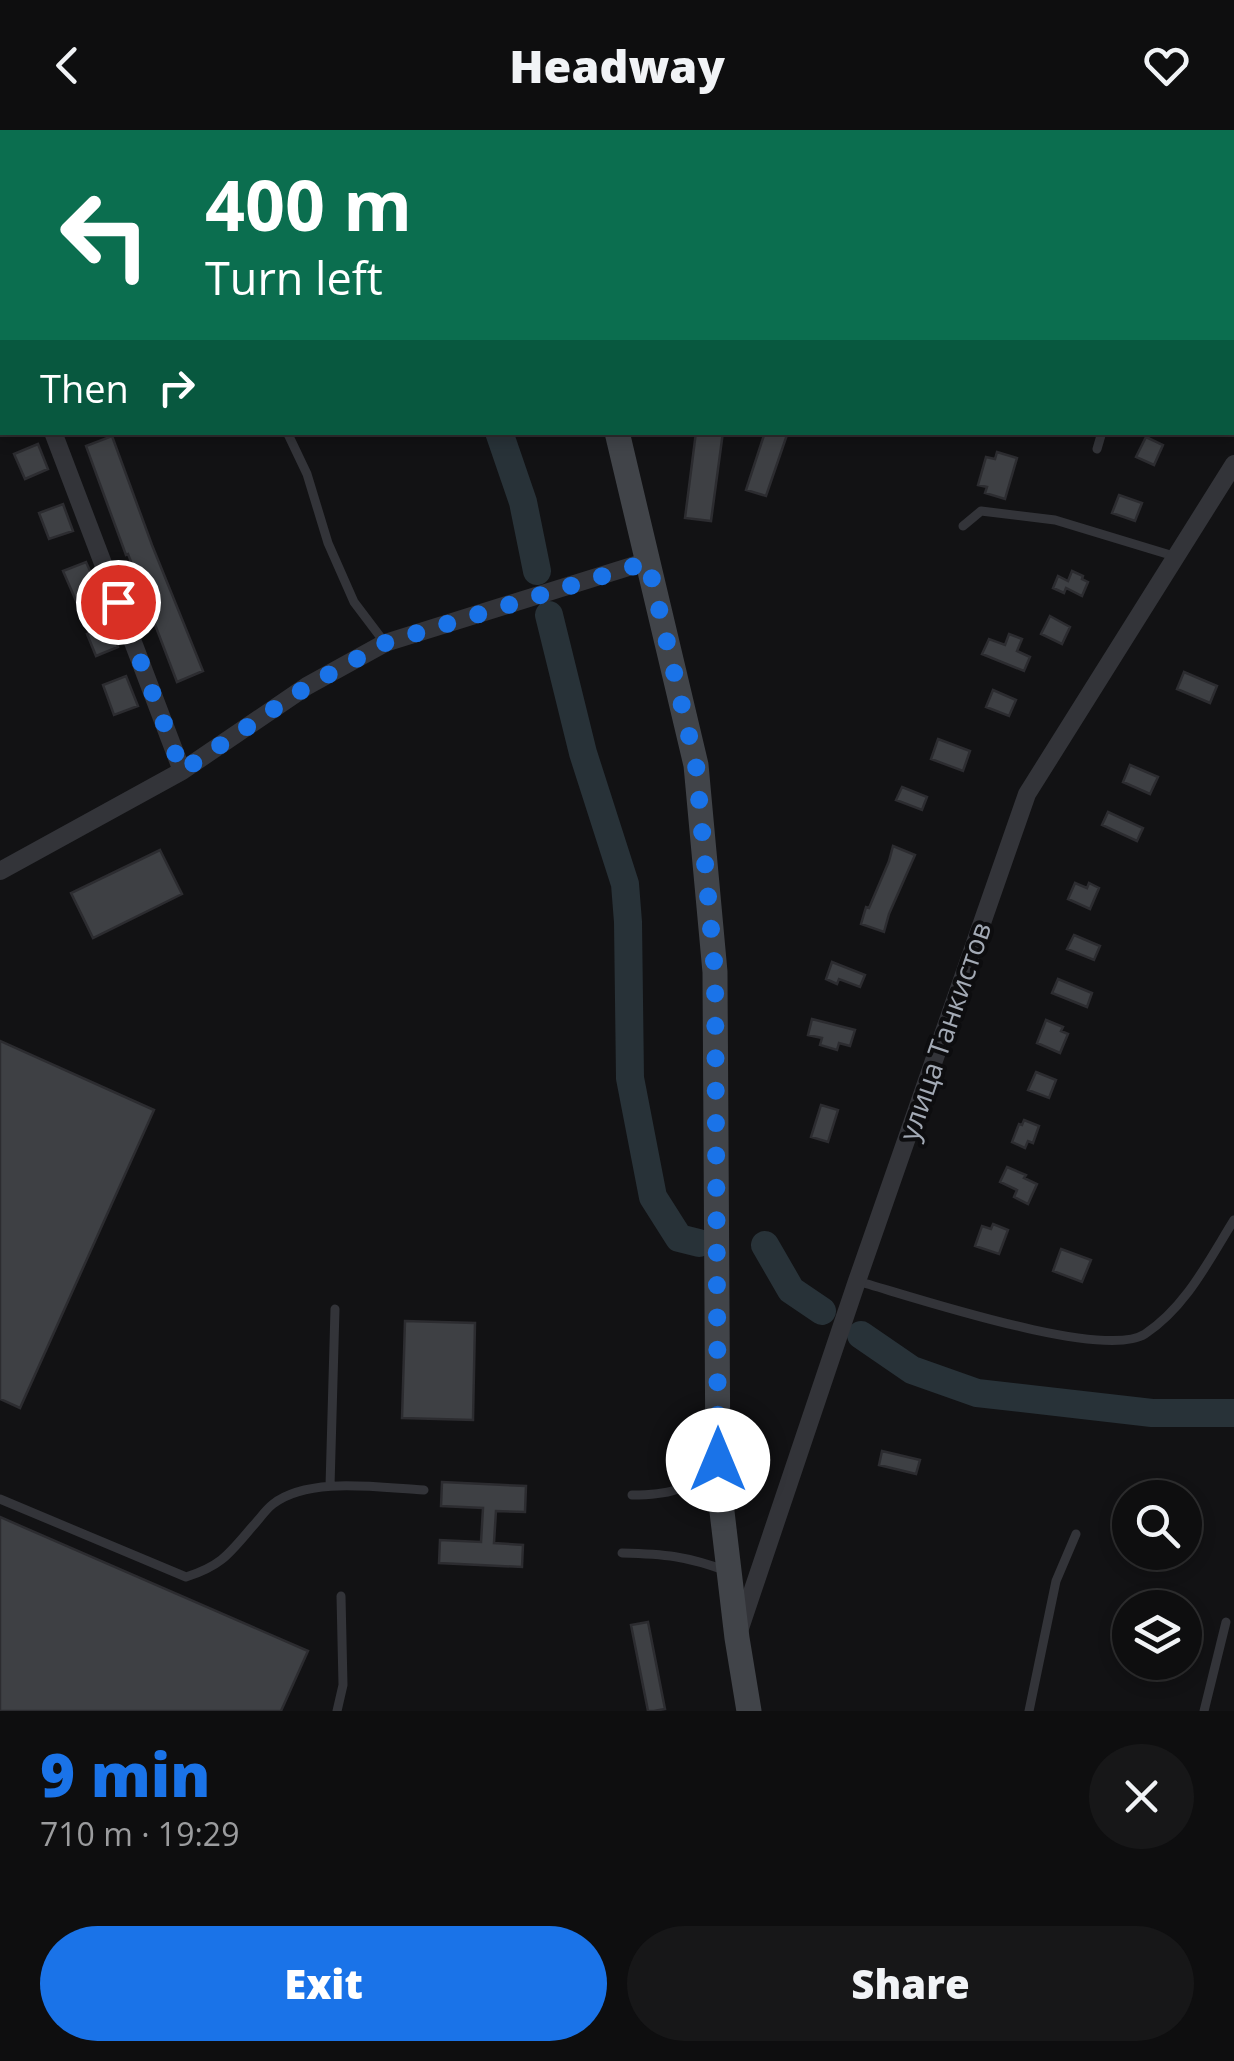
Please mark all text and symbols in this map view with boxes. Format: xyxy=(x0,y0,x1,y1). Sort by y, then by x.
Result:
text: Headway xyxy=(509,35,725,96)
icon: back xyxy=(40,38,95,93)
icon: heart xyxy=(1139,38,1194,93)
text: 400 m xyxy=(205,156,412,252)
icon: left xyxy=(40,170,170,300)
text: Turn left xyxy=(205,247,383,308)
icon: right xyxy=(149,360,204,415)
text: Then xyxy=(40,362,129,414)
pin xyxy=(76,560,161,645)
icon: arrive xyxy=(91,575,146,630)
street label: улица Танкистов xyxy=(889,917,999,1145)
position arrow xyxy=(666,1408,770,1512)
map controls xyxy=(1112,1480,1202,1680)
button: search xyxy=(1112,1480,1202,1570)
button: layers xyxy=(1112,1590,1202,1680)
text: 9 min xyxy=(40,1733,210,1815)
button: close xyxy=(1089,1744,1194,1849)
text: 710 m · 19:29 xyxy=(40,1812,239,1855)
button: Exit xyxy=(40,1926,607,2041)
button: Share xyxy=(627,1926,1194,2041)

